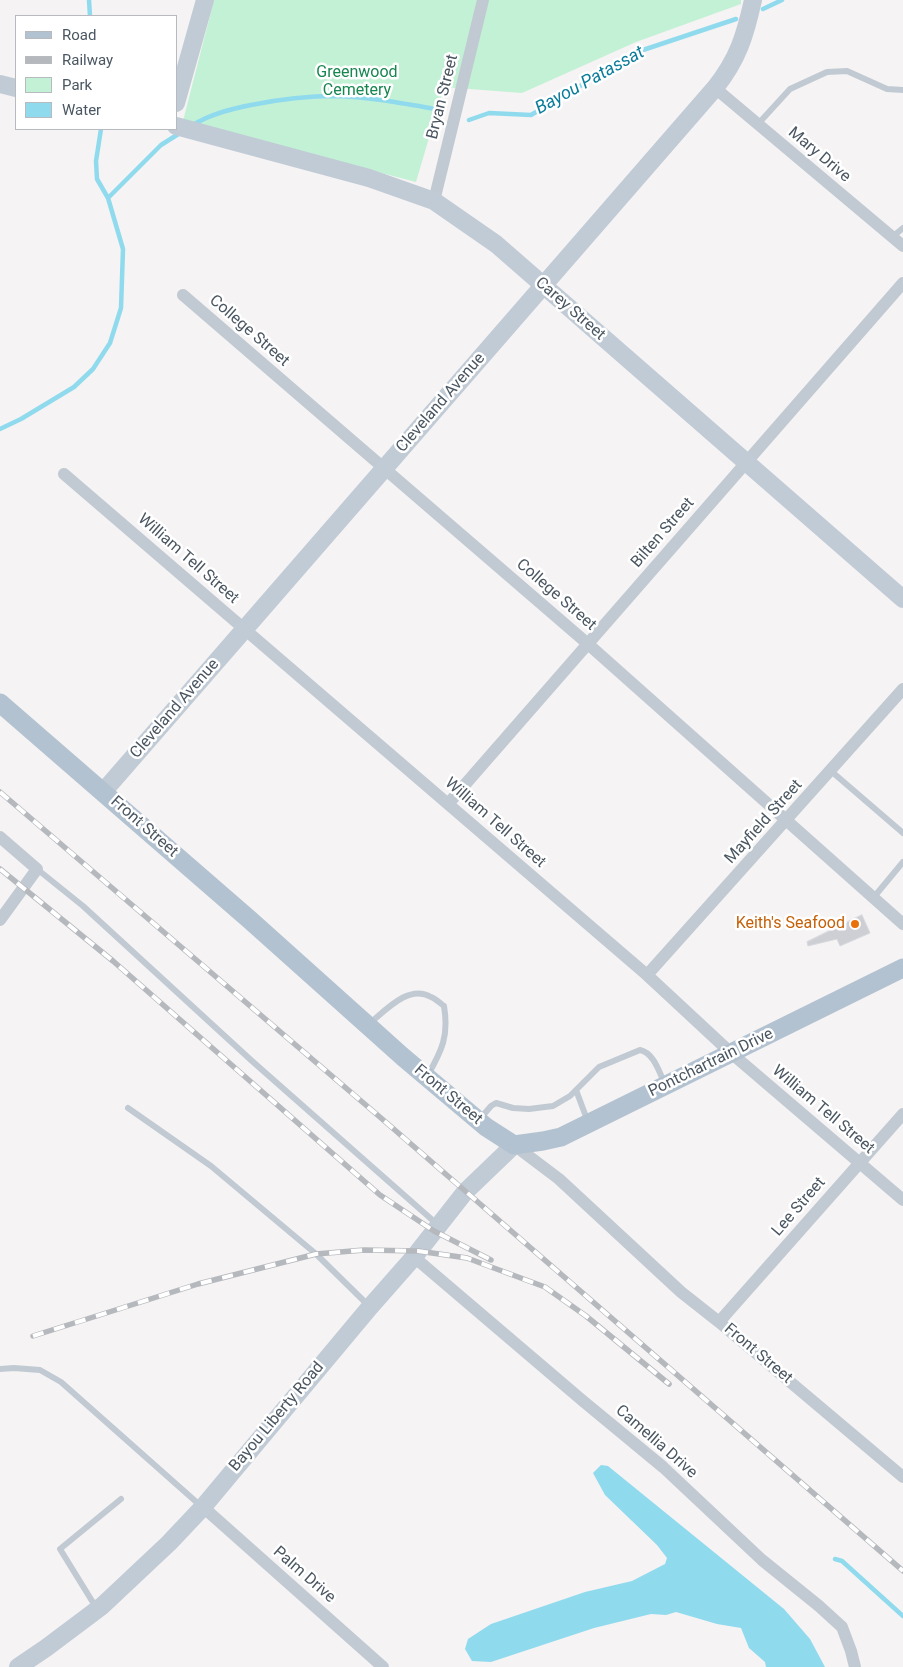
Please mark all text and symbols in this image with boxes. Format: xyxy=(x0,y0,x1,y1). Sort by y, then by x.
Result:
legend xyxy=(15,15,178,130)
text: Road xyxy=(62,26,96,44)
water label: Bayou Patassat xyxy=(532,42,648,120)
text: Railway xyxy=(62,51,113,69)
street label: Bryan Street xyxy=(423,53,463,141)
park label: Greenwood Cemetery xyxy=(316,63,398,101)
text: Park xyxy=(62,76,92,94)
text: Water xyxy=(62,101,101,119)
street label: Mary Drive xyxy=(784,123,854,187)
street label: Carey Street xyxy=(531,273,609,345)
street label: College Street xyxy=(205,291,293,371)
street label: Cleveland Avenue xyxy=(393,349,489,457)
street label: Bilten Street xyxy=(627,494,699,572)
street label: William Tell Street xyxy=(134,510,242,608)
street label: College Street xyxy=(512,555,600,635)
street label: Cleveland Avenue xyxy=(127,655,223,763)
street label: William Tell Street xyxy=(441,774,549,872)
street label: Mayfield Street xyxy=(721,776,807,868)
street label: Front Street xyxy=(106,792,182,862)
place label: Keith's Seafood xyxy=(736,914,845,934)
marker: Keith's Seafood xyxy=(849,918,861,930)
street label: Pontchartrain Drive xyxy=(645,1024,777,1102)
street label: Front Street xyxy=(410,1061,486,1129)
street label: William Tell Street xyxy=(768,1062,878,1158)
street label: Lee Street xyxy=(768,1174,830,1240)
street label: Front Street xyxy=(720,1320,796,1388)
street label: Bayou Liberty Road xyxy=(226,1358,328,1476)
street label: Camellia Drive xyxy=(611,1401,701,1483)
street label: Palm Drive xyxy=(269,1543,339,1607)

